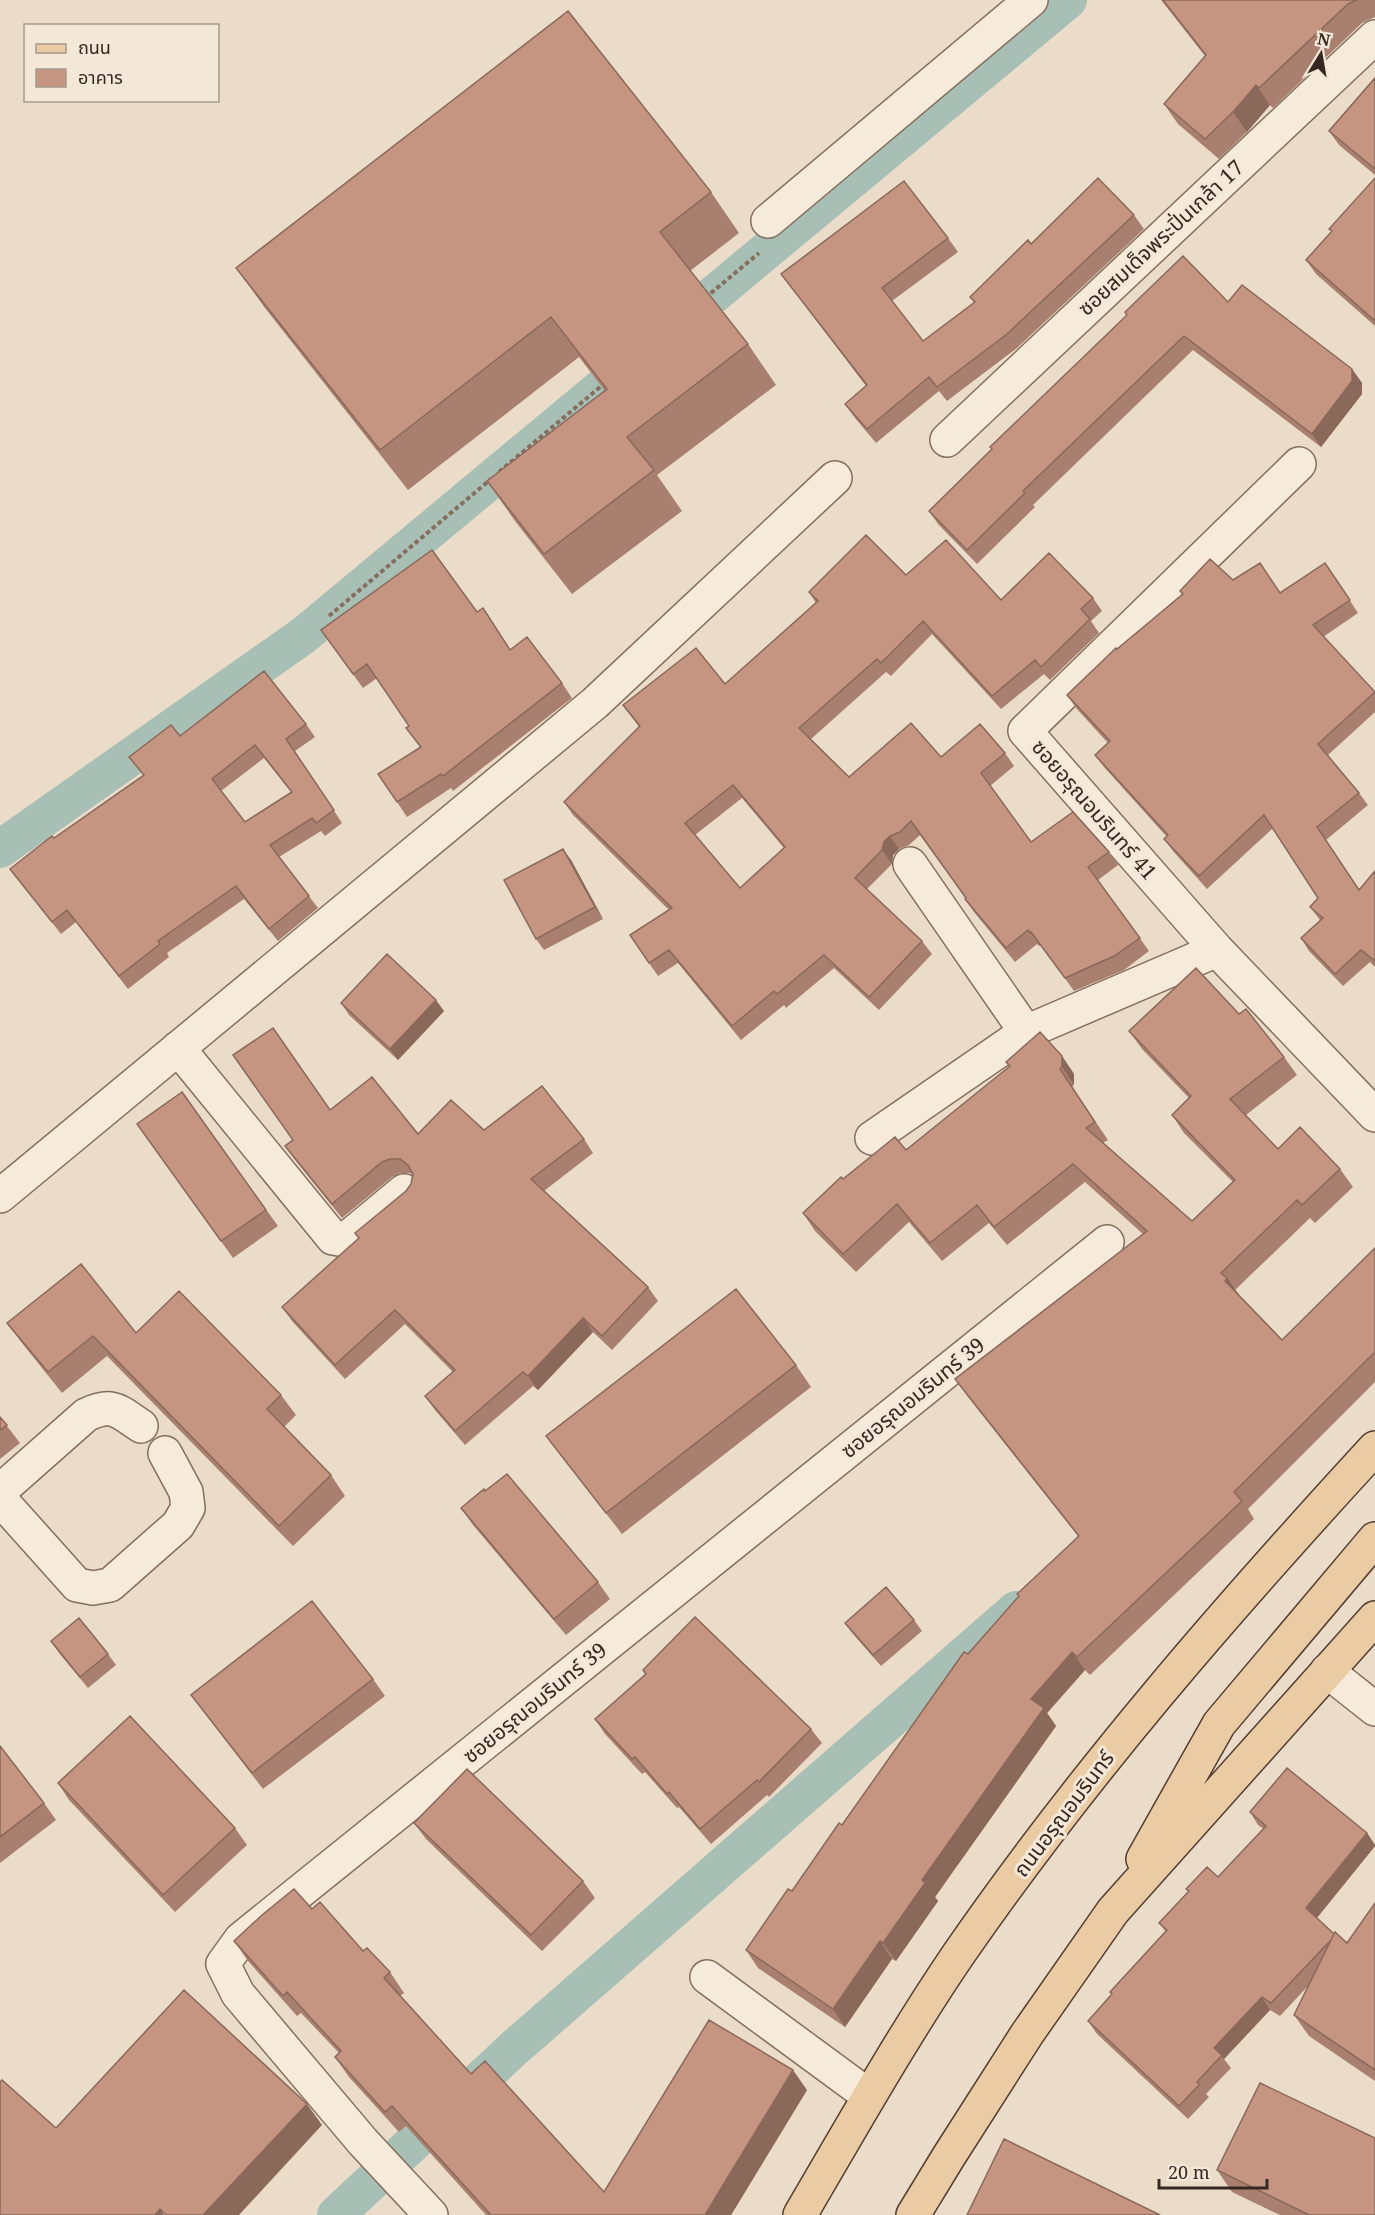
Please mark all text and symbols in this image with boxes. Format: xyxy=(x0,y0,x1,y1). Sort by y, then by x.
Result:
legend xyxy=(24,24,219,102)
north arrow xyxy=(1291,24,1351,84)
text: N xyxy=(1316,27,1333,51)
text: ถนน xyxy=(78,35,111,59)
text: อาคาร xyxy=(78,65,123,89)
street label: ซอยสมเด็จพระปิ่นเกล้า 17 xyxy=(1071,153,1249,321)
street label: ซอยอรุณอมรินทร์ 41 xyxy=(1026,733,1164,886)
street label: ซอยอรุณอมรินทร์ 39 xyxy=(835,1330,990,1464)
street label: ซอยอรุณอมรินทร์ 39 xyxy=(457,1635,612,1769)
street label: ถนนอรุณอมรินทร์ xyxy=(1007,1744,1120,1882)
scale bar xyxy=(1159,2152,1267,2190)
text: 20 m xyxy=(1168,2160,1210,2184)

